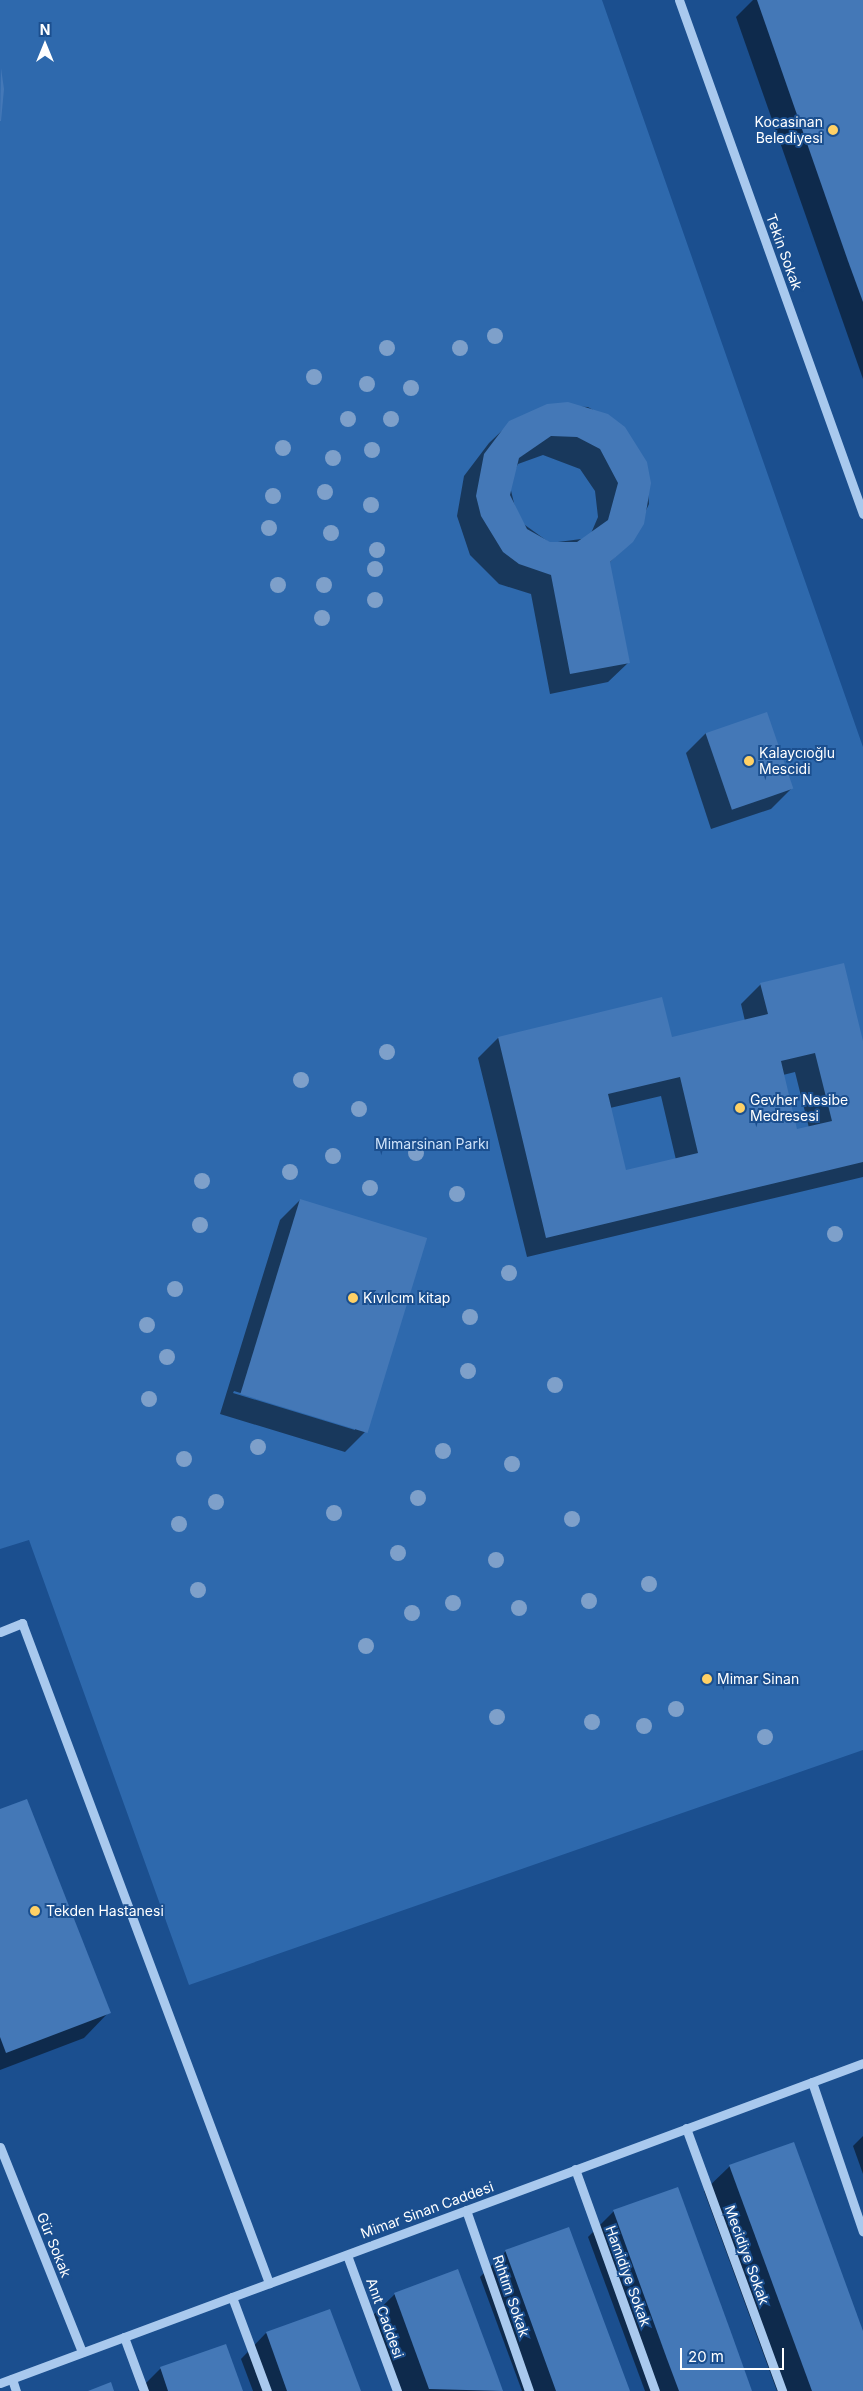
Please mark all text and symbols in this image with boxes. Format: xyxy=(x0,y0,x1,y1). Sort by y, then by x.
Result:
north arrow xyxy=(20,20,70,70)
text: N xyxy=(40,21,50,38)
place label: Kocasinan Belediyesi xyxy=(755,114,823,146)
marker: Kocasinan Belediyesi xyxy=(827,124,839,136)
street label: Tekin Sokak xyxy=(762,212,806,292)
place label: Kalaycıoğlu Mescidi xyxy=(759,745,835,778)
marker: Kalaycıoğlu Mescidi xyxy=(743,755,755,767)
place label: Gevher Nesibe Medresesi xyxy=(750,1092,848,1124)
marker: Gevher Nesibe Medresesi xyxy=(734,1102,746,1114)
park label: Mimarsinan Parkı xyxy=(375,1136,489,1152)
place label: Kıvılcım kitap xyxy=(363,1290,450,1306)
marker: Kıvılcım kitap xyxy=(347,1292,359,1304)
place label: Mimar Sinan xyxy=(717,1671,799,1687)
marker: Mimar Sinan xyxy=(701,1673,713,1685)
place label: Tekden Hastanesi xyxy=(46,1903,164,1919)
marker: Tekden Hastanesi xyxy=(28,1904,42,1918)
street label: Mimar Sinan Caddesi xyxy=(358,2178,496,2242)
street label: Mecidiye Sokak xyxy=(721,2203,773,2307)
street label: Gür Sokak xyxy=(33,2210,75,2280)
street label: Hamidiye Sokak xyxy=(602,2223,654,2329)
street label: Rıhtım Sokak xyxy=(489,2253,533,2339)
street label: Anıt Caddesi xyxy=(363,2276,407,2360)
scale bar xyxy=(683,2338,787,2370)
text: 20 m xyxy=(688,2347,724,2366)

